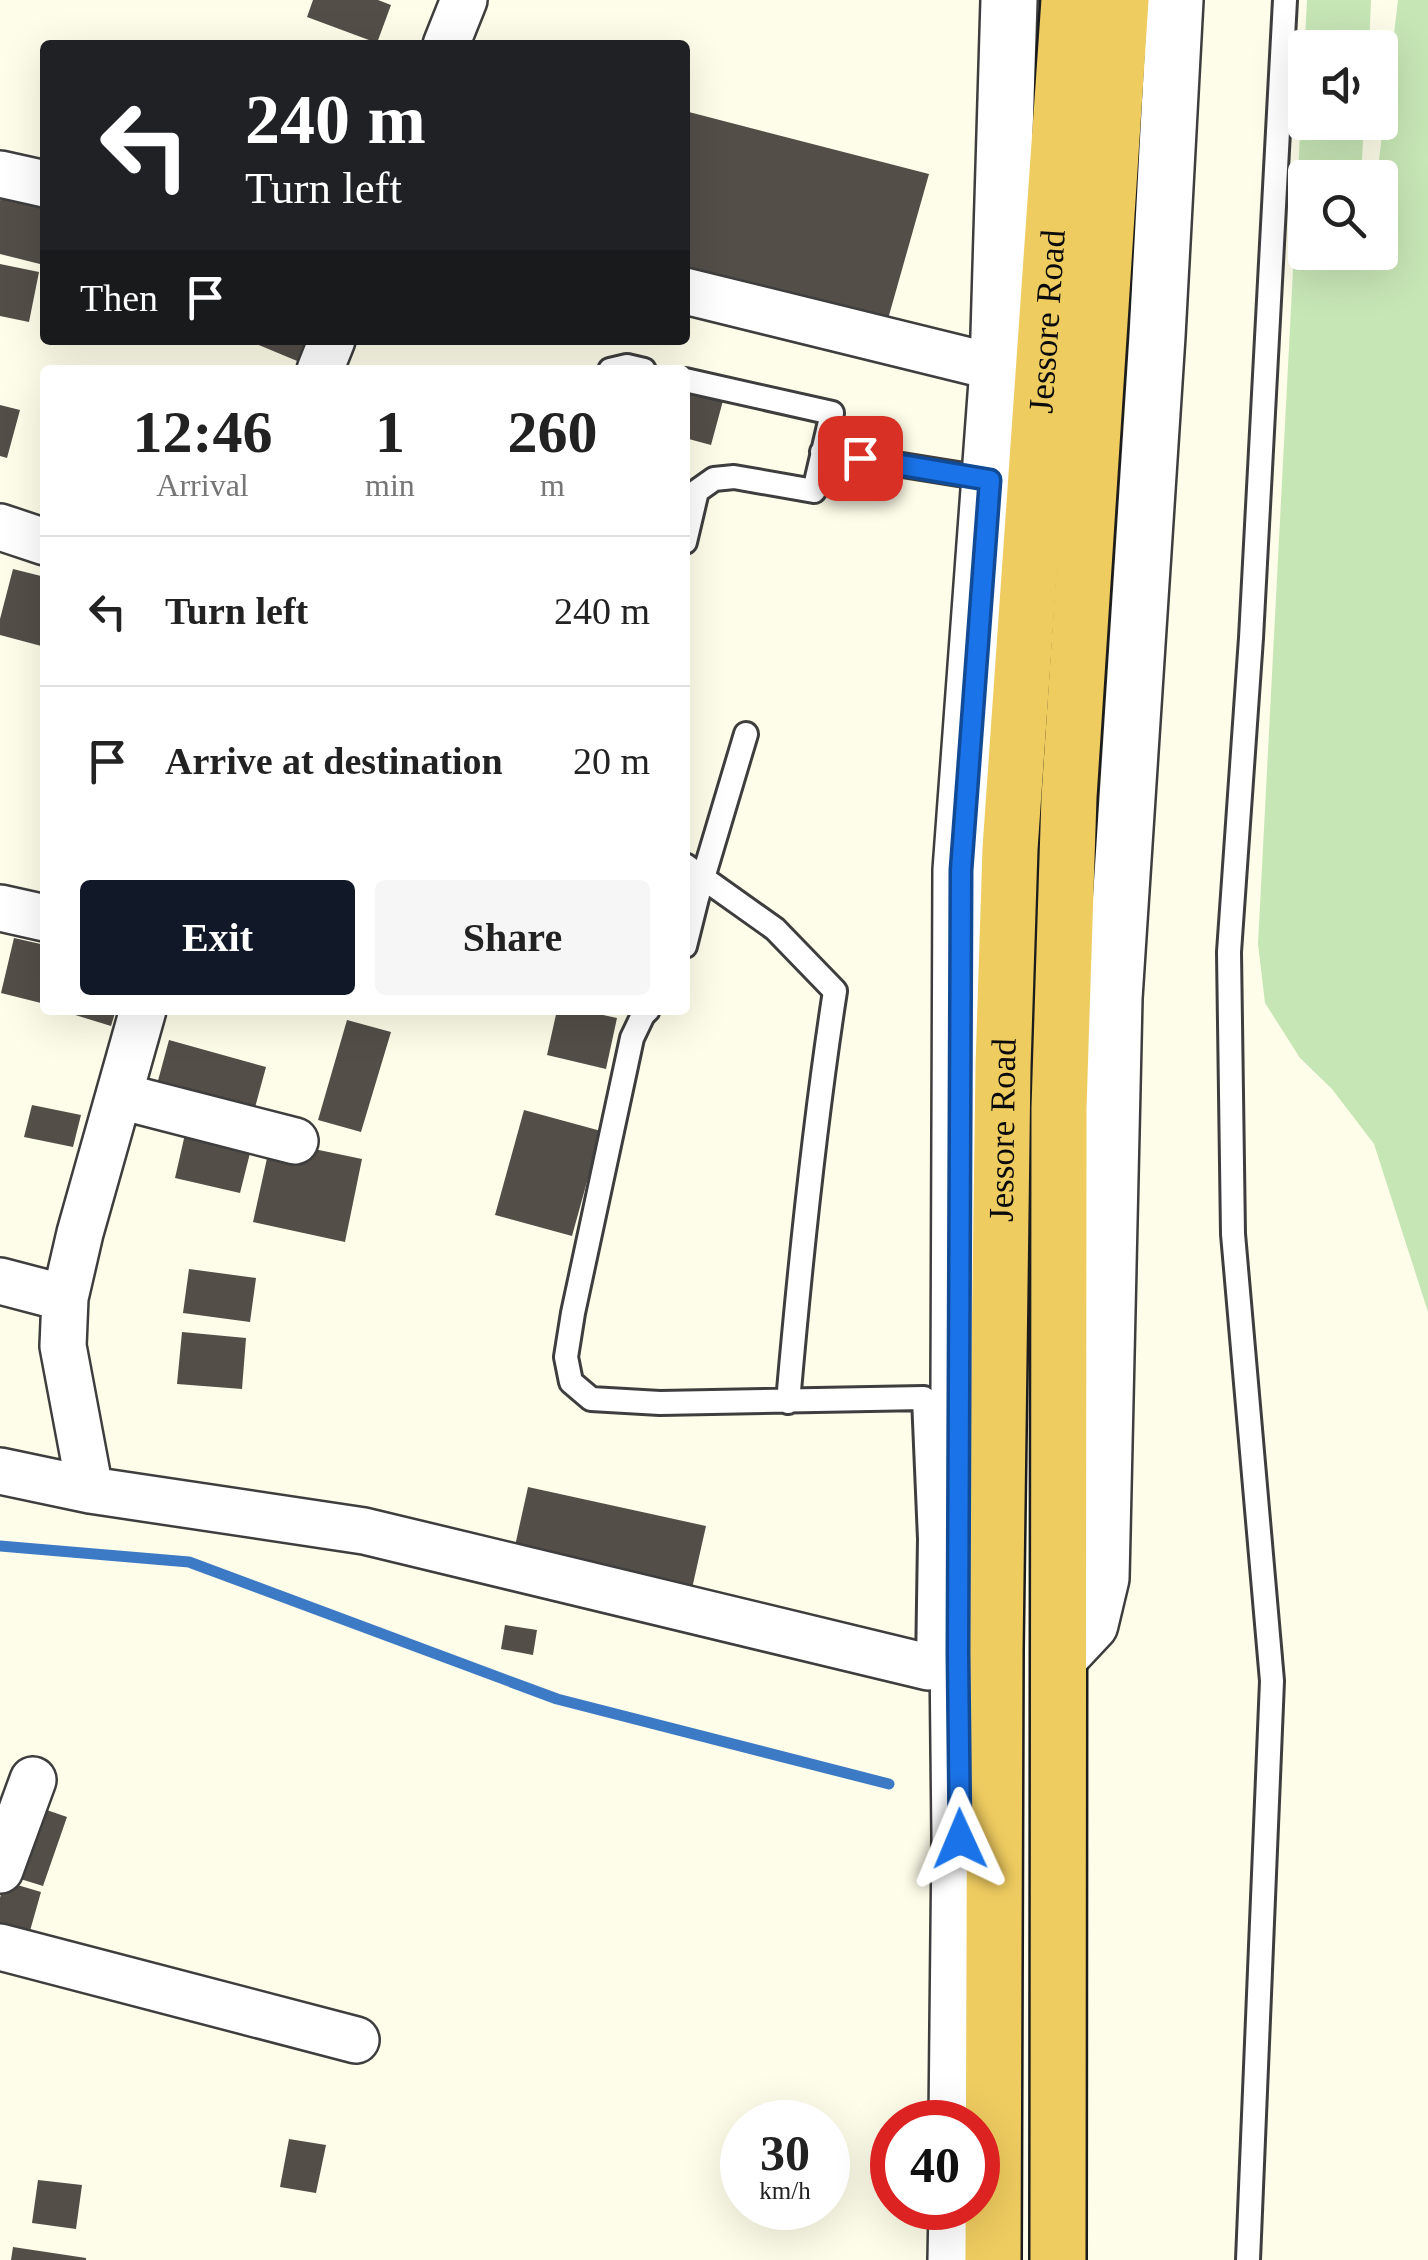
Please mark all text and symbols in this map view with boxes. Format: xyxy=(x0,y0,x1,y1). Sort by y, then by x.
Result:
map controls xyxy=(1288,30,1398,270)
button: sound xyxy=(1288,30,1398,140)
icon: left xyxy=(80,80,210,210)
text: 240 m xyxy=(245,81,426,158)
button: search xyxy=(1288,160,1398,270)
text: Turn left xyxy=(245,163,402,213)
street label: Jessore Road xyxy=(1021,228,1073,414)
icon: arrive xyxy=(178,270,233,325)
text: Then xyxy=(80,277,158,319)
text: 12:46 xyxy=(133,399,273,465)
text: 1 xyxy=(375,399,405,465)
text: 260 xyxy=(507,399,597,465)
pin xyxy=(818,416,903,501)
icon: arrive xyxy=(833,431,888,486)
text: Arrival xyxy=(156,467,249,503)
text: min xyxy=(365,467,415,503)
text: m xyxy=(540,467,565,503)
icon: left xyxy=(80,584,135,639)
text: Turn left xyxy=(165,590,308,632)
text: 240 m xyxy=(554,590,650,632)
icon: arrive xyxy=(80,734,135,789)
text: Arrive at destination xyxy=(165,740,503,782)
text: 20 m xyxy=(573,740,650,782)
button: Exit xyxy=(80,880,355,995)
button: Share xyxy=(375,880,650,995)
street label: Jessore Road xyxy=(981,1037,1023,1222)
position arrow xyxy=(908,1787,1012,1891)
speed limit sign: 40 xyxy=(870,2100,1000,2230)
text: 30 xyxy=(760,2125,810,2181)
text: km/h xyxy=(759,2177,811,2204)

